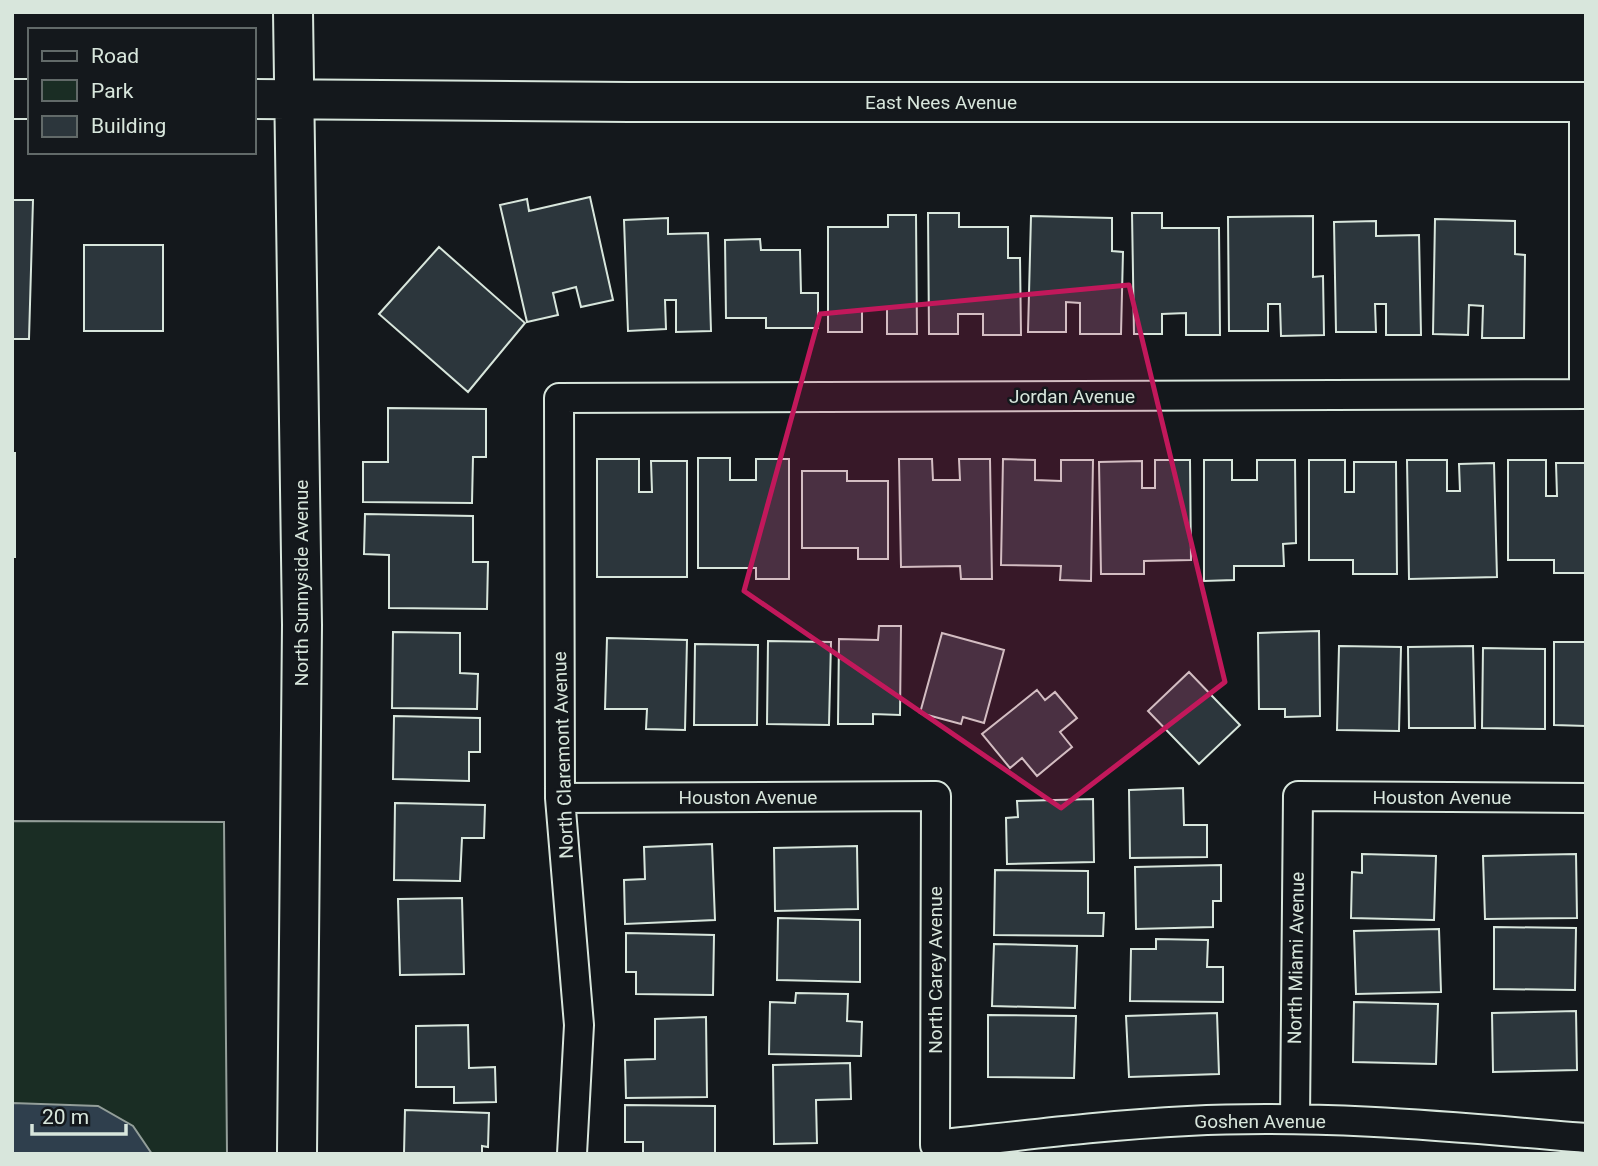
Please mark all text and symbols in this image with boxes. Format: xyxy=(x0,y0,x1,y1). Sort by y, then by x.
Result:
legend xyxy=(28,28,256,154)
text: Road xyxy=(91,44,139,68)
text: Park xyxy=(91,79,134,103)
street label: East Nees Avenue xyxy=(865,91,1017,114)
text: Building xyxy=(91,114,166,138)
street label: Jordan Avenue xyxy=(1009,385,1135,408)
street label: North Sunnyside Avenue xyxy=(290,480,313,686)
street label: North Claremont Avenue xyxy=(548,651,578,859)
street label: Houston Avenue xyxy=(679,786,817,809)
street label: Houston Avenue xyxy=(1373,786,1511,809)
street label: North Miami Avenue xyxy=(1283,872,1309,1044)
street label: North Carey Avenue xyxy=(924,886,947,1054)
scale bar xyxy=(32,1092,126,1136)
text: 20 m xyxy=(42,1105,89,1129)
street label: Goshen Avenue xyxy=(1194,1110,1326,1133)

